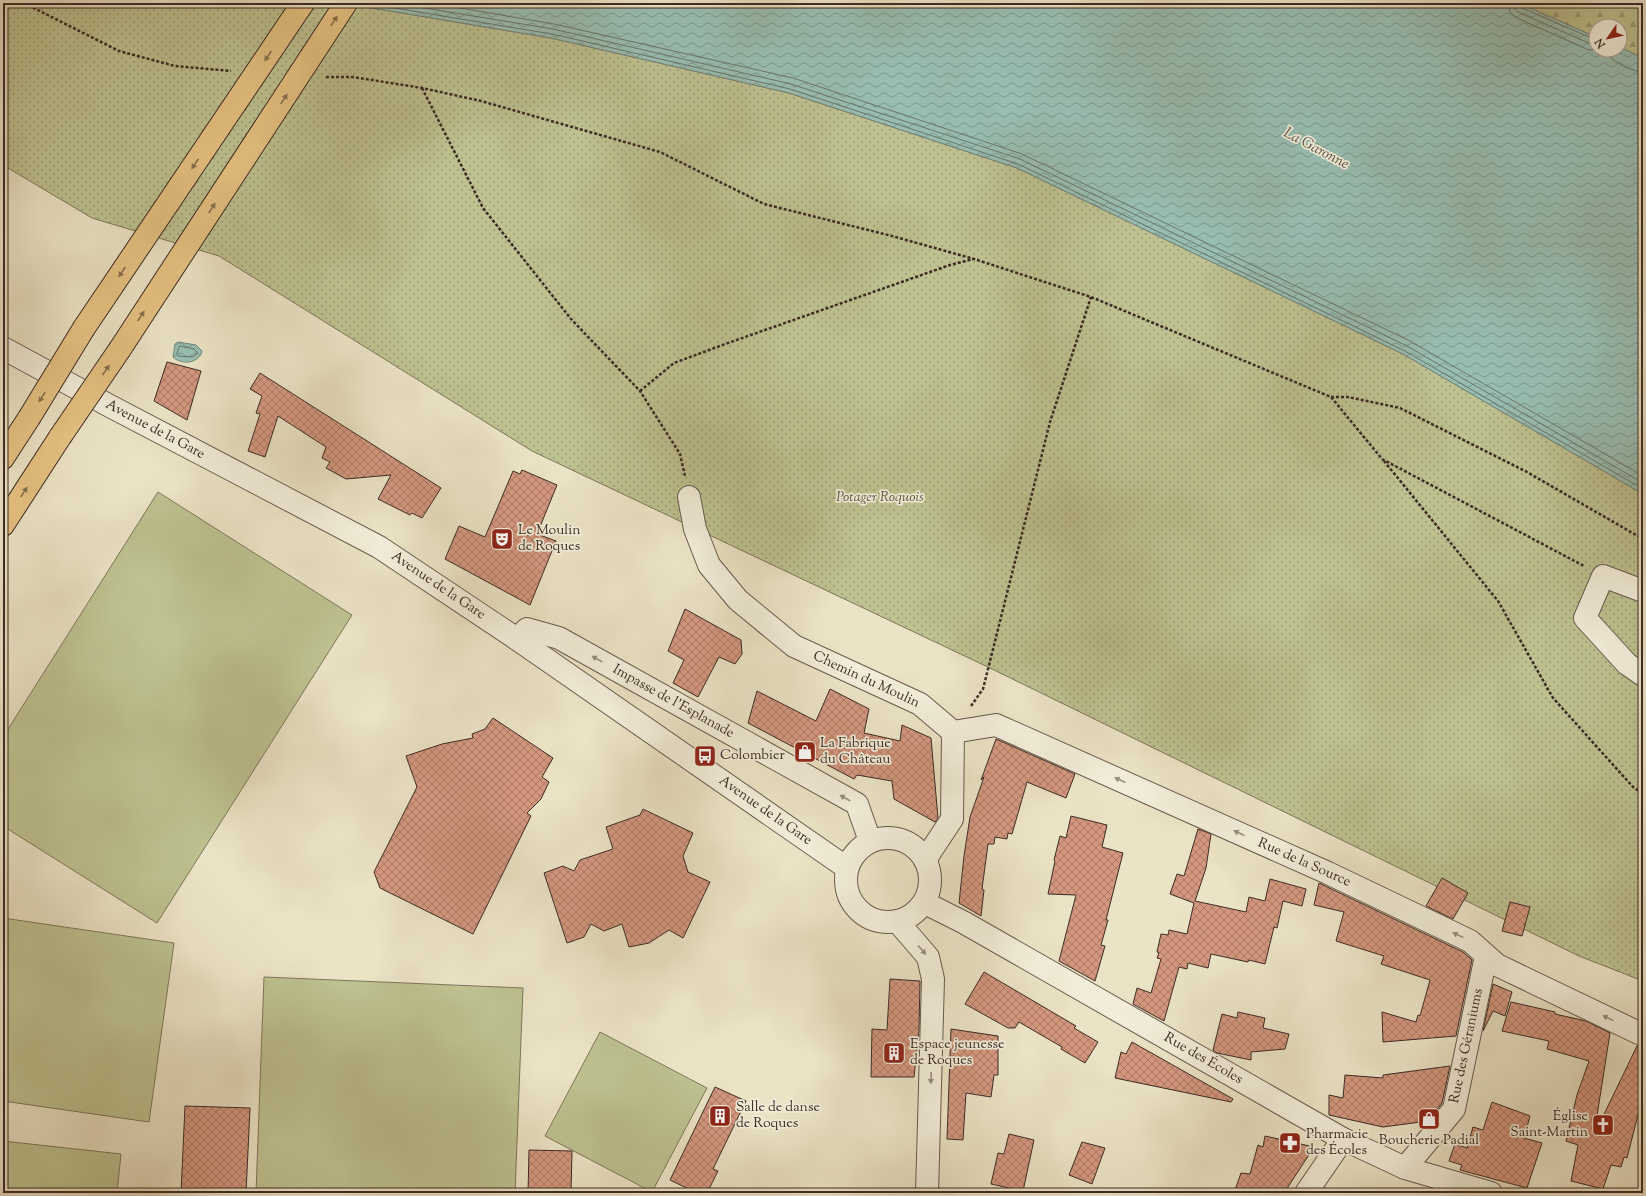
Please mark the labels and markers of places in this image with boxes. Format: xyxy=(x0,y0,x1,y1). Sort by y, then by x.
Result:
place label: Le Moulin de Roques xyxy=(518,521,580,557)
theatre icon: Le Moulin de Roques xyxy=(489,526,515,552)
place label: La Fabrique du Château xyxy=(820,734,891,770)
shop icon: La Fabrique du Château xyxy=(792,739,818,765)
bus stop icon: Colombier xyxy=(692,743,718,769)
place label: Colombier xyxy=(720,746,785,766)
place label: Espace jeunesse de Roques xyxy=(910,1035,1005,1071)
building icon: Espace jeunesse de Roques xyxy=(881,1040,907,1066)
place label: Salle de danse de Roques xyxy=(736,1098,820,1134)
building icon: Salle de danse de Roques xyxy=(707,1103,733,1129)
shop icon: Boucherie Padial xyxy=(1416,1106,1442,1132)
place label: Église Saint-Martin xyxy=(1510,1107,1588,1143)
church icon: Église Saint-Martin xyxy=(1590,1112,1616,1138)
place label: Pharmacie des Écoles xyxy=(1306,1125,1368,1161)
pharmacy icon: Pharmacie des Écoles xyxy=(1277,1130,1303,1156)
place label: Boucherie Padial xyxy=(1379,1131,1479,1151)

